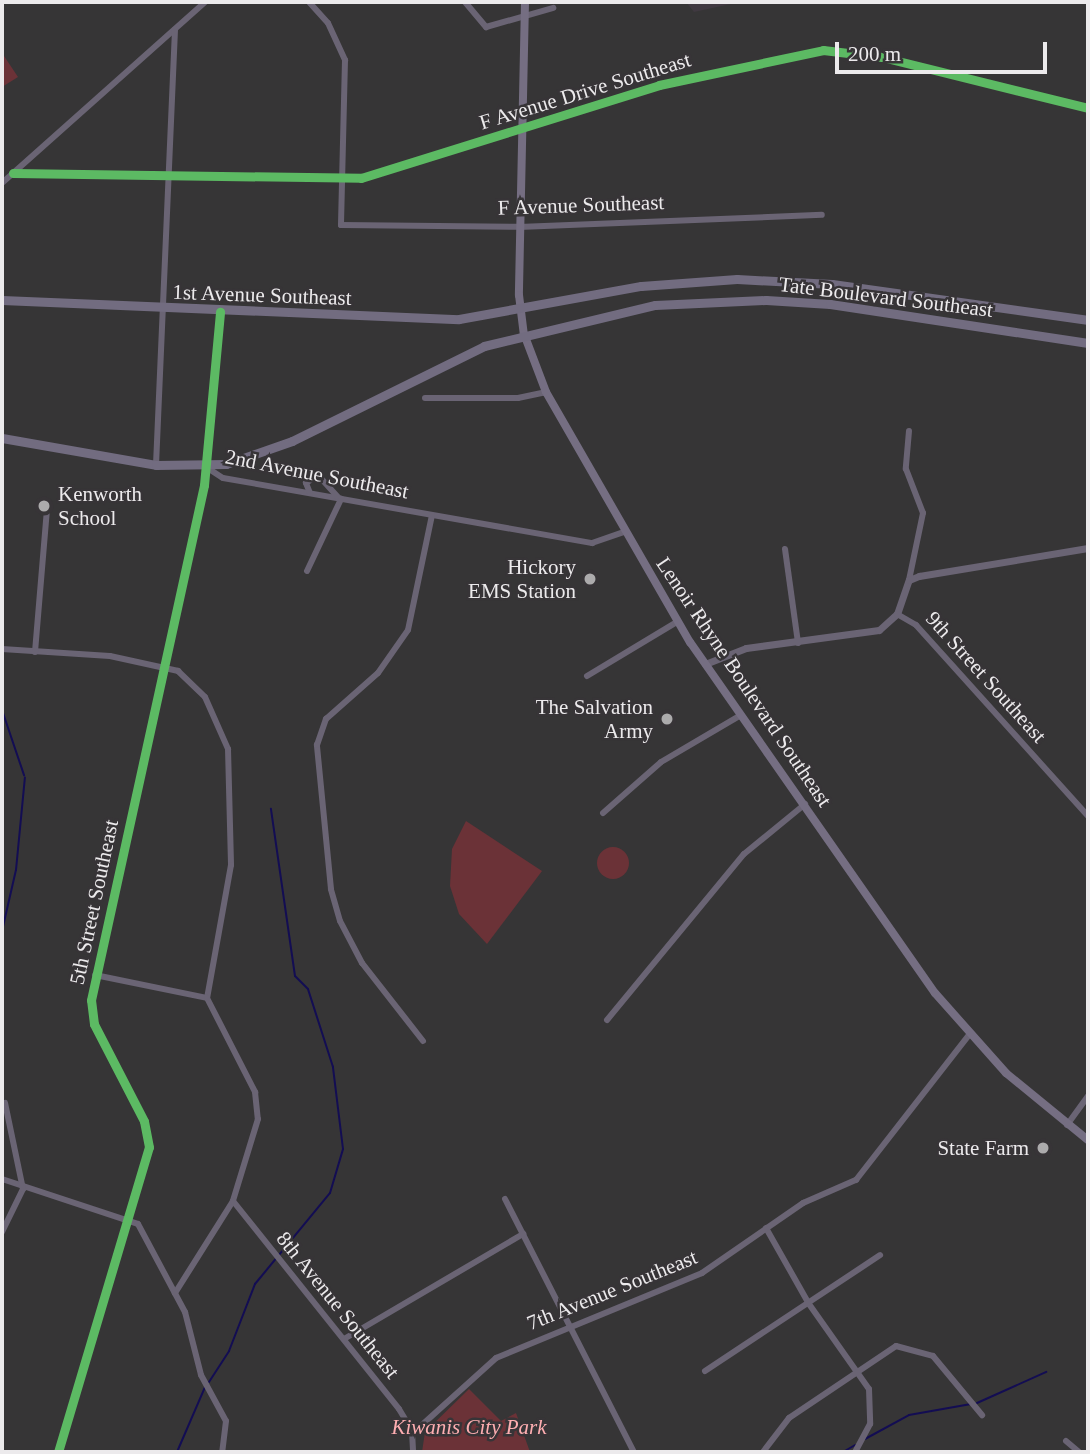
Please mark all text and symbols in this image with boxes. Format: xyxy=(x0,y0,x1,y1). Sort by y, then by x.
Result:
scale bar xyxy=(838,28,1050,72)
text: 200 m xyxy=(848,42,901,66)
street label: F Avenue Drive Southeast xyxy=(476,47,694,135)
street label: F Avenue Southeast xyxy=(497,189,665,221)
street label: Tate Boulevard Southeast xyxy=(778,271,994,323)
street label: 1st Avenue Southeast xyxy=(171,279,353,311)
street label: 2nd Avenue Southeast xyxy=(223,444,411,504)
place label: Kenworth School xyxy=(58,481,142,531)
marker: Kenworth School xyxy=(36,498,52,514)
street label: Lenoir Rhyne Boulevard Southeast xyxy=(651,552,837,812)
place label: Hickory EMS Station xyxy=(468,554,576,604)
marker: Hickory EMS Station xyxy=(582,571,598,587)
street label: 9th Street Southeast xyxy=(920,606,1052,748)
place label: The Salvation Army xyxy=(536,694,653,744)
marker: The Salvation Army xyxy=(659,711,675,727)
street label: 5th Street Southeast xyxy=(64,817,124,987)
place label: State Farm xyxy=(937,1135,1029,1161)
marker: State Farm xyxy=(1035,1140,1051,1156)
street label: 8th Avenue Southeast xyxy=(271,1226,405,1384)
street label: 7th Avenue Southeast xyxy=(523,1244,701,1336)
park label: Kiwanis City Park xyxy=(391,1414,547,1440)

